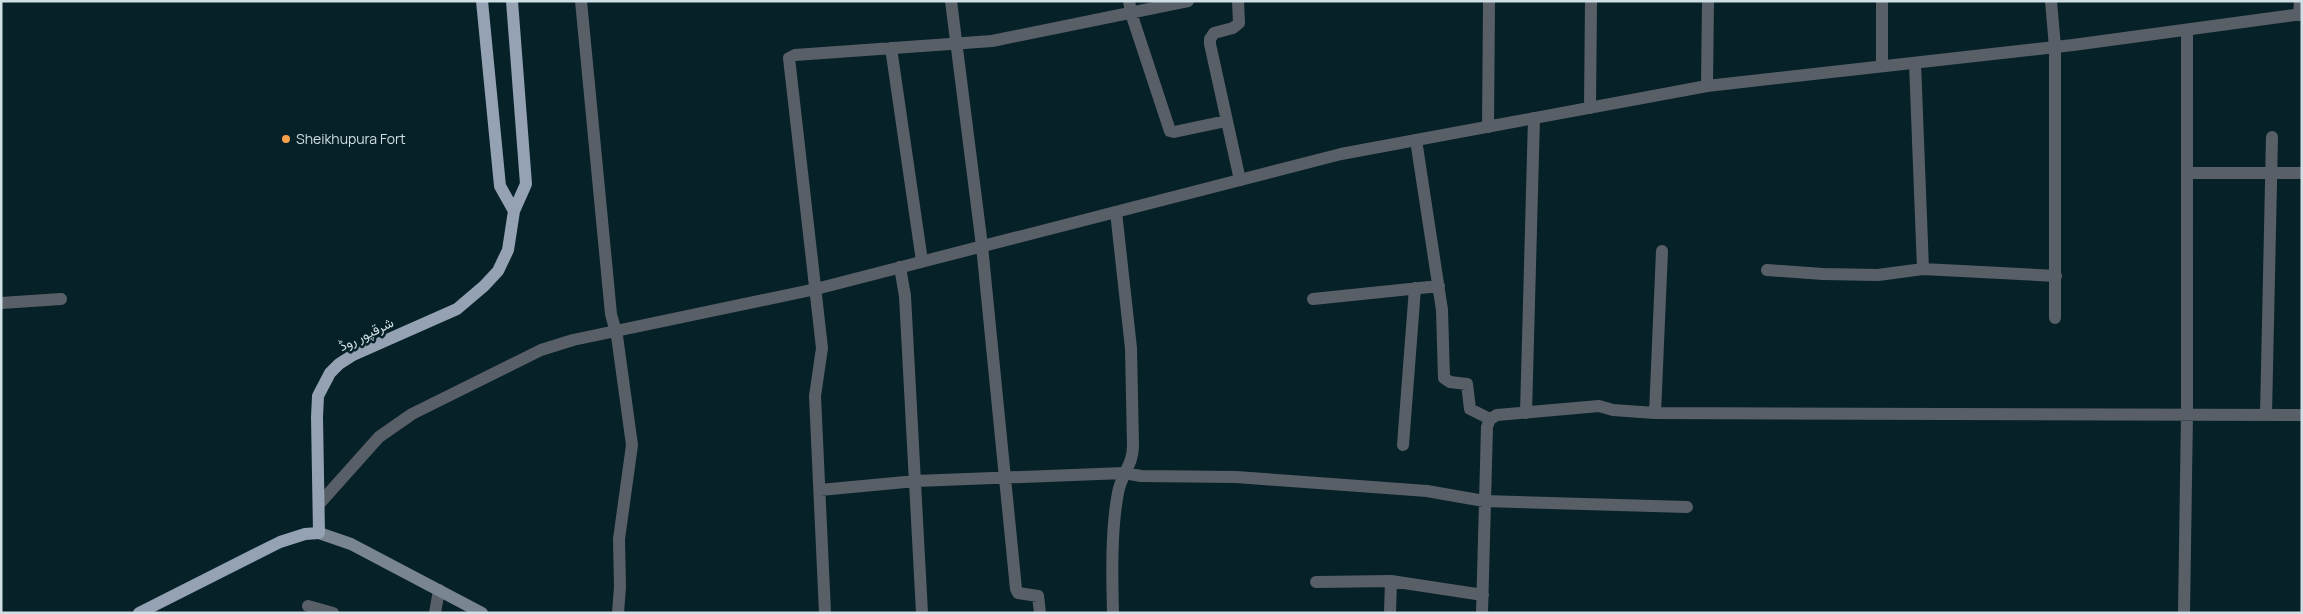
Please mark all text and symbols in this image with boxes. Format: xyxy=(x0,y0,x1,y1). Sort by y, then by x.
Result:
place label: Sheikhupura Fort xyxy=(296,129,406,148)
marker: Sheikhupura Fort xyxy=(280,133,292,145)
street label: شرقپور روڈ xyxy=(335,312,397,356)

